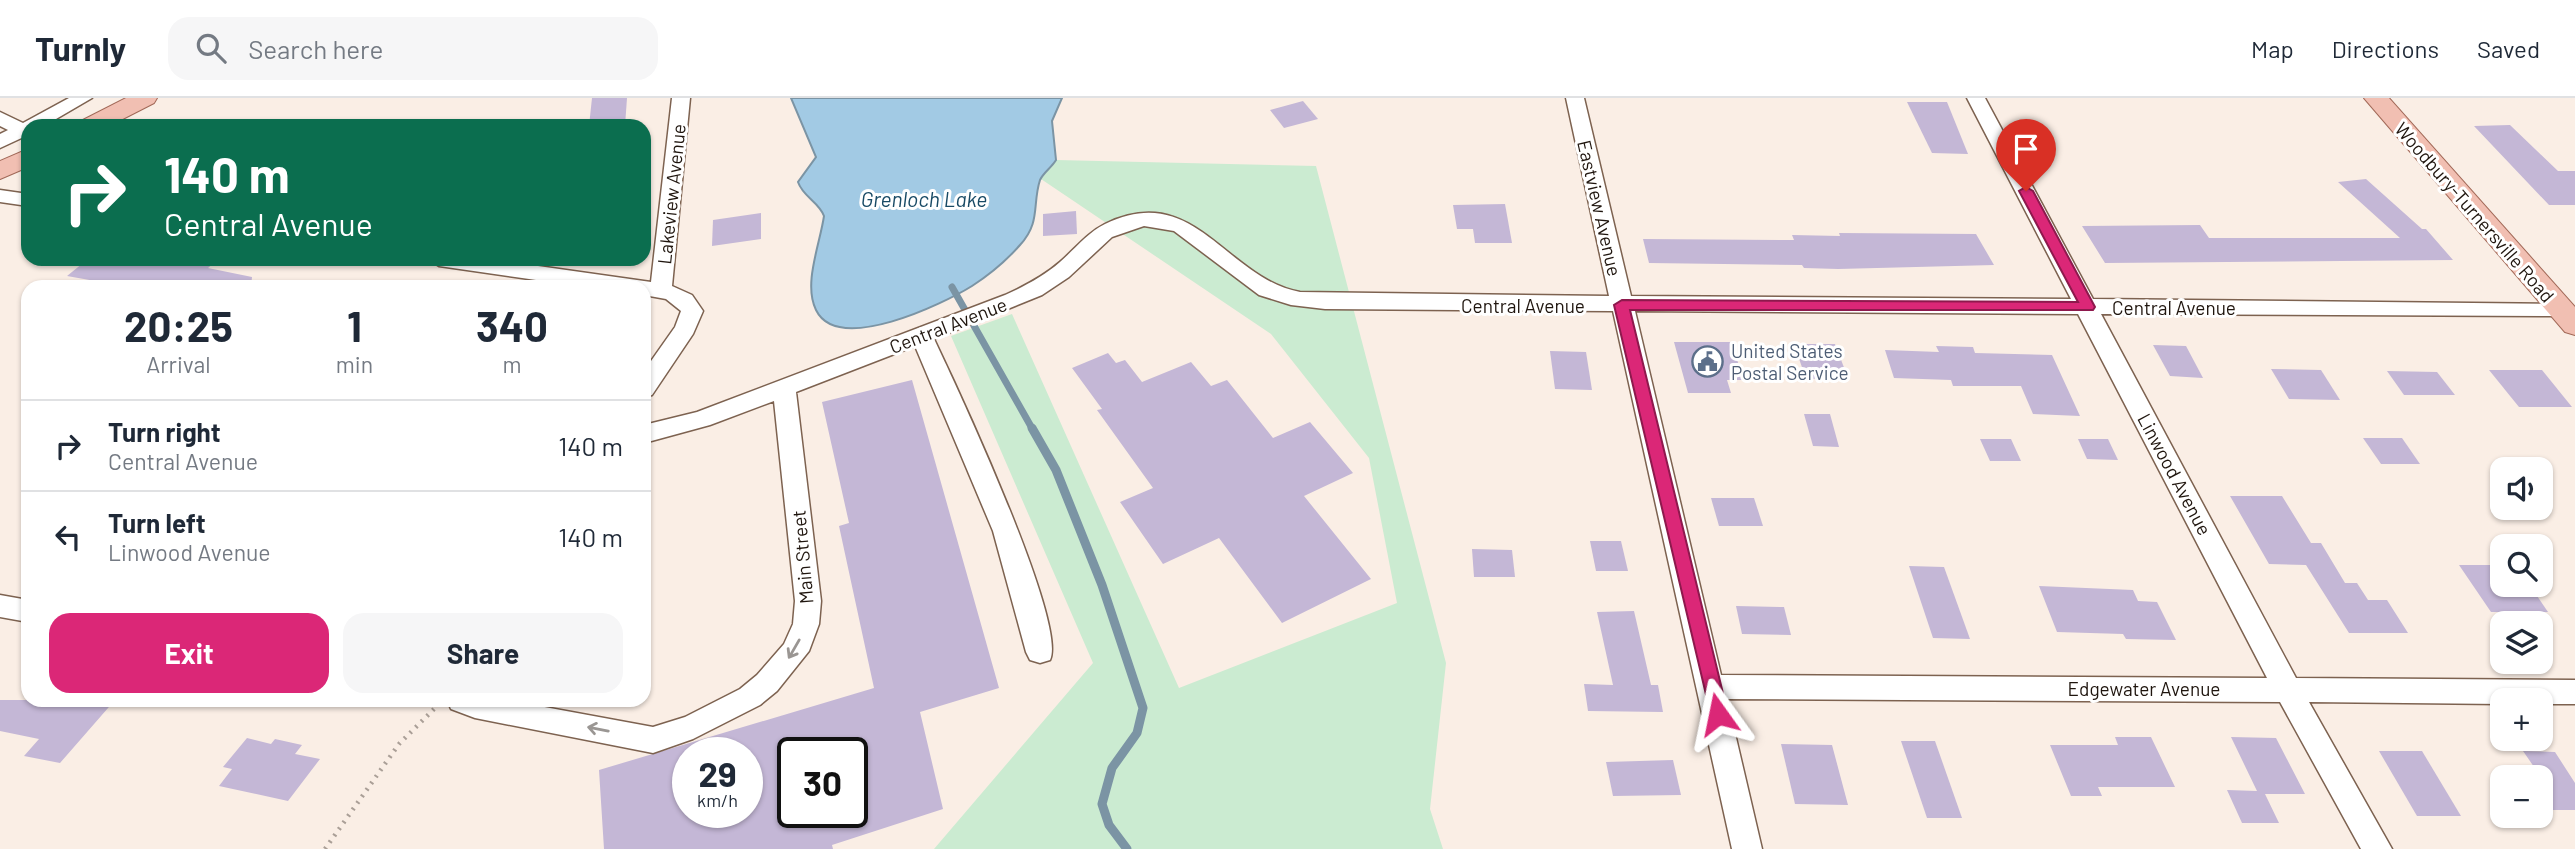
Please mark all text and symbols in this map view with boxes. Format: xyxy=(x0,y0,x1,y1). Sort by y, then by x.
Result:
search box xyxy=(168,17,658,80)
text: Turnly xyxy=(35,28,126,68)
icon: search xyxy=(192,29,230,67)
text: Search here xyxy=(248,33,383,64)
text: Map xyxy=(2251,34,2294,63)
text: Directions xyxy=(2332,34,2439,63)
text: Saved xyxy=(2477,34,2540,63)
street label: Woodbury-Turnersville Road xyxy=(2391,117,2559,307)
pin xyxy=(1996,119,2056,191)
street label: Lakeview Avenue xyxy=(652,123,690,265)
icon: arrive xyxy=(2007,130,2045,168)
street label: Eastview Avenue xyxy=(1573,138,1627,278)
text: 140 m xyxy=(164,144,290,203)
icon: right xyxy=(49,147,140,238)
water label: Grenloch Lake xyxy=(861,186,987,211)
text: Central Avenue xyxy=(164,204,373,242)
street label: Central Avenue xyxy=(886,292,1010,358)
street label: Central Avenue xyxy=(1461,294,1585,317)
street label: Central Avenue xyxy=(2112,296,2236,319)
text: 20:25 xyxy=(124,300,233,350)
text: 1 xyxy=(347,300,362,350)
text: 340 xyxy=(476,300,548,350)
place label: United States Postal Service xyxy=(1731,339,1849,384)
public building icon: United States Postal Service xyxy=(1691,344,1725,378)
text: Arrival xyxy=(146,350,211,378)
text: min xyxy=(336,350,373,378)
text: m xyxy=(503,350,522,378)
street label: Linwood Avenue xyxy=(2133,409,2217,539)
text: Turn right xyxy=(108,416,221,447)
icon: right xyxy=(49,427,87,465)
text: 140 m xyxy=(558,430,623,461)
text: Central Avenue xyxy=(108,447,258,475)
map controls xyxy=(2490,457,2553,828)
button: sound xyxy=(2490,457,2553,520)
text: Turn left xyxy=(108,507,206,538)
street label: Main Street xyxy=(786,509,818,605)
icon: left xyxy=(49,518,87,556)
text: 140 m xyxy=(558,521,623,552)
button: search xyxy=(2490,534,2553,597)
text: Linwood Avenue xyxy=(108,538,271,566)
button: layers xyxy=(2490,611,2553,674)
button: Exit xyxy=(49,613,329,693)
button: Share xyxy=(343,613,623,693)
one-way arrow xyxy=(787,639,801,659)
position arrow xyxy=(1681,677,1755,751)
street label: Edgewater Avenue xyxy=(2068,677,2220,700)
button: + xyxy=(2490,688,2553,751)
one-way arrow xyxy=(587,722,610,735)
speed limit sign: 30 xyxy=(777,737,868,828)
text: 29 xyxy=(698,752,737,794)
button: − xyxy=(2490,765,2553,828)
text: km/h xyxy=(697,789,738,811)

